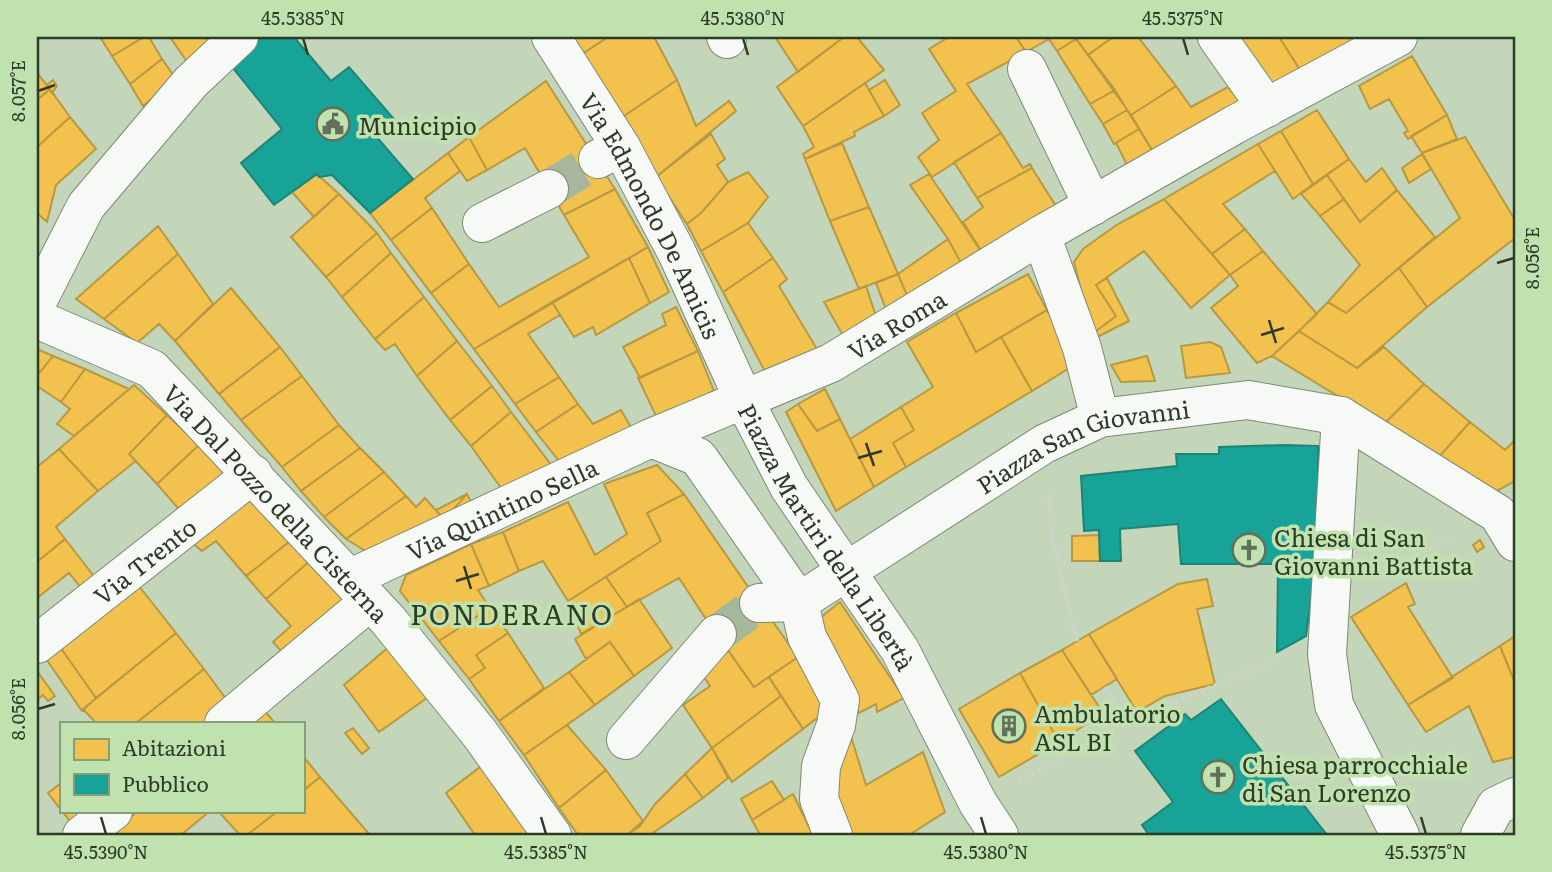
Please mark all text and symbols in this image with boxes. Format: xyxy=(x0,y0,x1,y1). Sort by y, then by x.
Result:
text: 45.5385°N xyxy=(261,4,345,31)
text: 45.5380°N xyxy=(700,4,786,31)
text: 45.5375°N xyxy=(1142,4,1224,31)
text: 8.057°E xyxy=(4,60,31,122)
street label: Via Edmondo De Amicis xyxy=(573,85,731,344)
public building icon: Municipio xyxy=(314,105,352,143)
place label: Municipio xyxy=(358,107,477,142)
text: 8.056°E xyxy=(1518,227,1545,289)
street label: Via Roma xyxy=(840,280,952,367)
street label: Via Dal Pozzo della Cisterna xyxy=(156,375,398,629)
street label: Piazza San Giovanni xyxy=(969,390,1191,501)
street label: Piazza Martiri della Libertà xyxy=(731,397,925,676)
street label: Via Quintino Sella xyxy=(400,448,603,568)
street label: Via Trento xyxy=(85,508,203,612)
place label: Chiesa di San Giovanni Battista xyxy=(1274,519,1473,582)
church icon: Chiesa di San Giovanni Battista xyxy=(1230,531,1268,569)
district label: PONDERANO xyxy=(410,592,614,634)
text: 8.056°E xyxy=(4,678,31,740)
place label: Ambulatorio ASL BI xyxy=(1034,695,1180,758)
building icon: Ambulatorio ASL BI xyxy=(990,707,1028,745)
legend xyxy=(60,722,304,812)
text: Abitazioni xyxy=(122,731,226,762)
place label: Chiesa parrocchiale di San Lorenzo xyxy=(1242,746,1468,809)
church icon: Chiesa parrocchiale di San Lorenzo xyxy=(1199,758,1237,796)
text: Pubblico xyxy=(122,767,209,798)
text: 45.5390°N xyxy=(64,838,148,865)
text: 45.5385°N xyxy=(504,838,588,865)
text: 45.5380°N xyxy=(943,838,1029,865)
text: 45.5375°N xyxy=(1385,838,1467,865)

